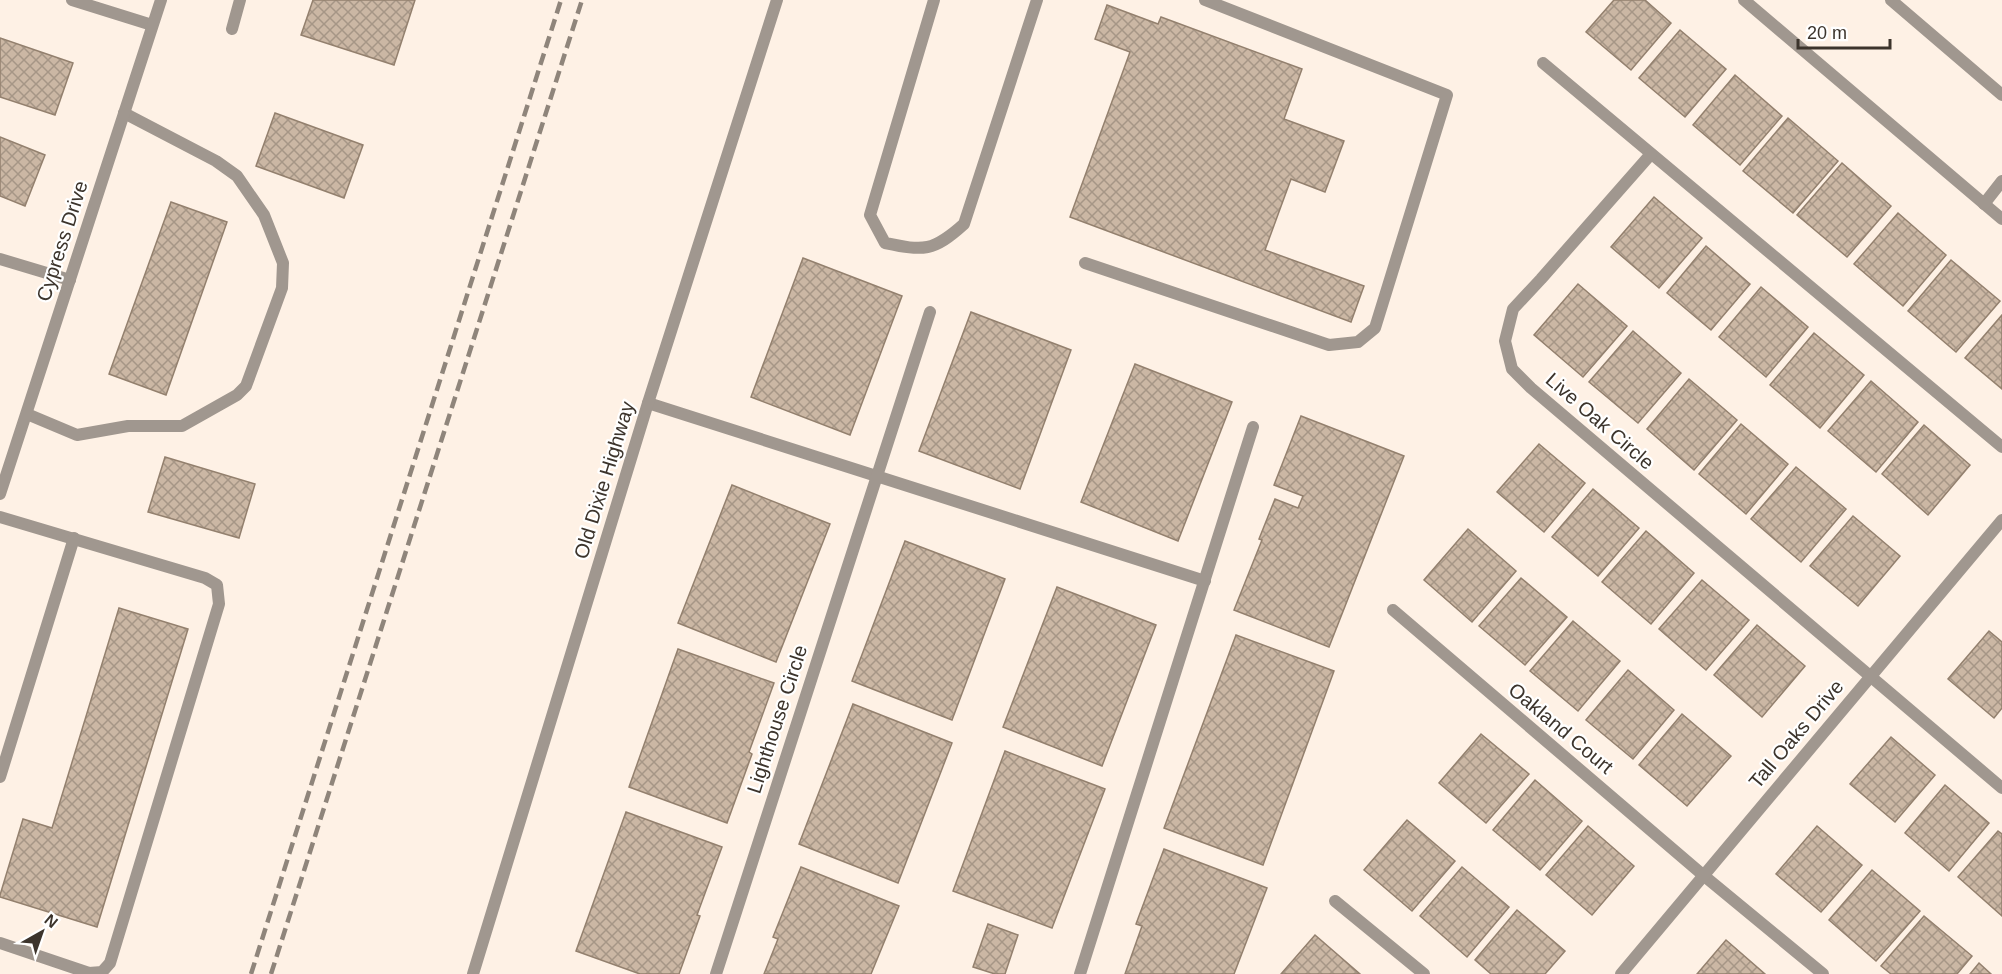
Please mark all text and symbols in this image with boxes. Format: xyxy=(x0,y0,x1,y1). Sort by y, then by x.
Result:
scale bar xyxy=(1798,12,1890,50)
text: 20 m xyxy=(1807,23,1847,43)
street label: Cypress Drive xyxy=(32,178,92,304)
street label: Live Oak Circle xyxy=(1542,368,1658,474)
street label: Old Dixie Highway xyxy=(570,399,638,561)
street label: Lighthouse Circle xyxy=(743,642,811,796)
street label: Tall Oaks Drive xyxy=(1744,675,1848,793)
street label: Oakland Court xyxy=(1505,678,1618,778)
north arrow xyxy=(12,902,72,962)
text: N xyxy=(41,911,61,931)

